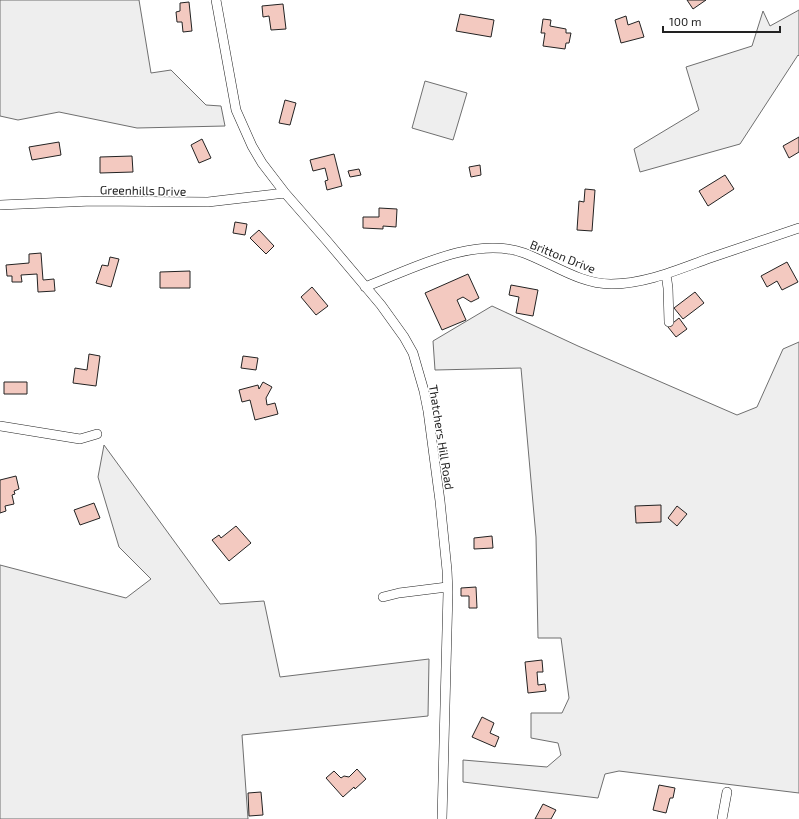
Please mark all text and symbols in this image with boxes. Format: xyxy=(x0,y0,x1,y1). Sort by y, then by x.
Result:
scale bar xyxy=(663,8,780,34)
text: 100 m xyxy=(669,14,701,28)
street label: Greenhills Drive xyxy=(100,182,186,198)
street label: Britton Drive xyxy=(528,237,598,275)
street label: Thatchers Hill Road xyxy=(427,384,457,490)

